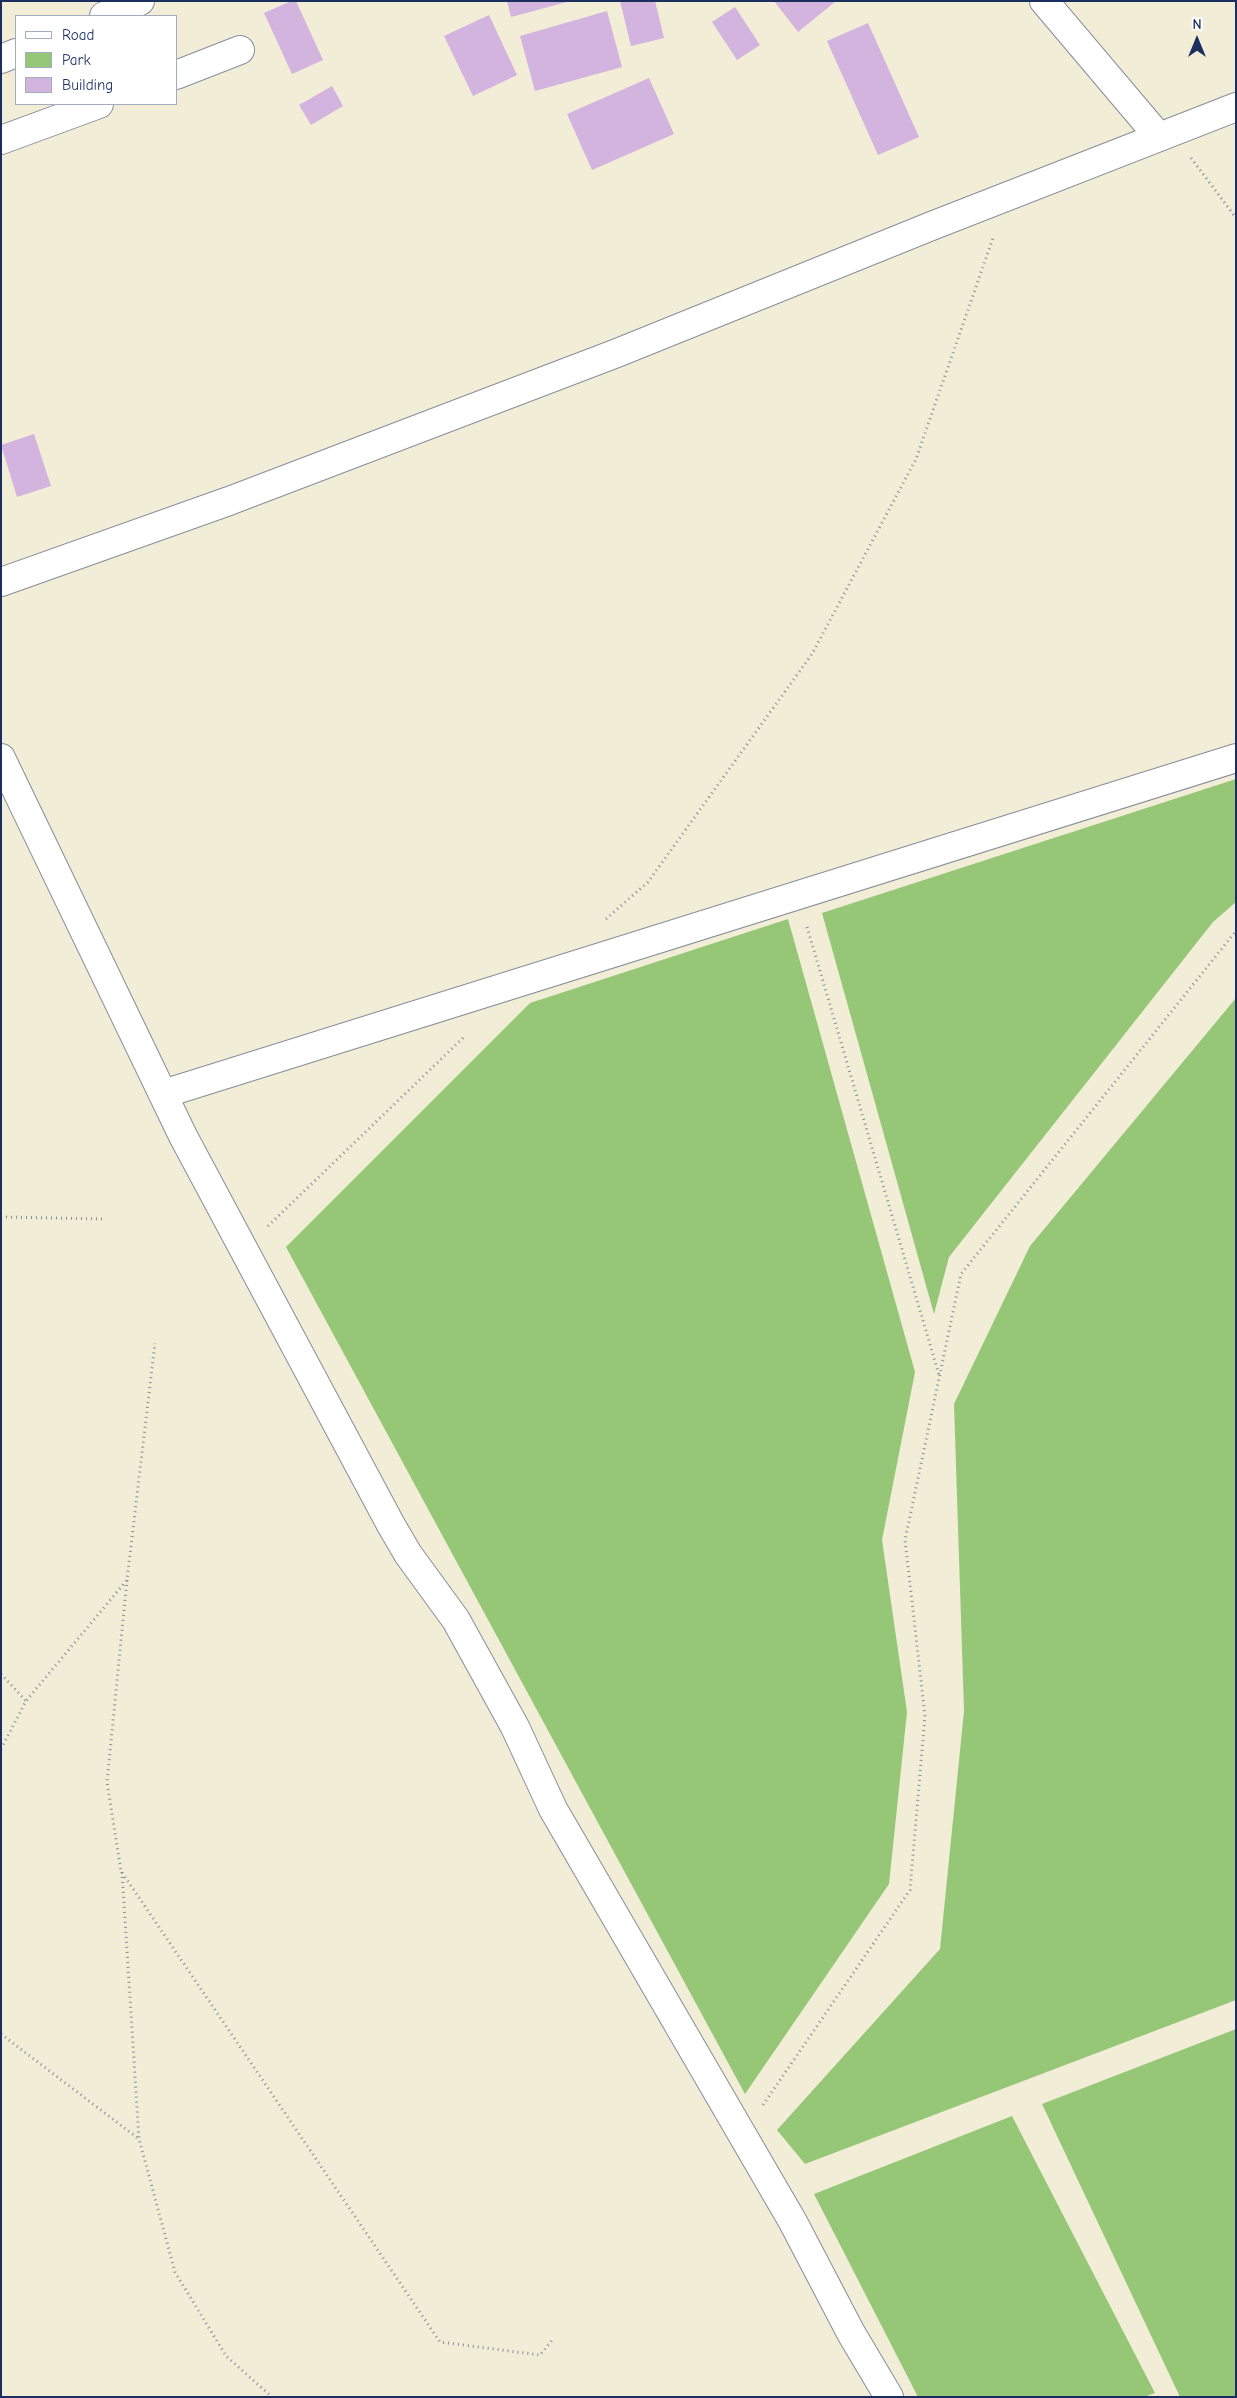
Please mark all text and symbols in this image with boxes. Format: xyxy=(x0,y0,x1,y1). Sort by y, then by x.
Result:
legend xyxy=(15,15,178,105)
north arrow xyxy=(1172,15,1222,65)
text: N xyxy=(1192,16,1202,33)
text: Road xyxy=(62,26,94,44)
text: Park xyxy=(62,51,91,69)
text: Building xyxy=(62,76,113,94)

